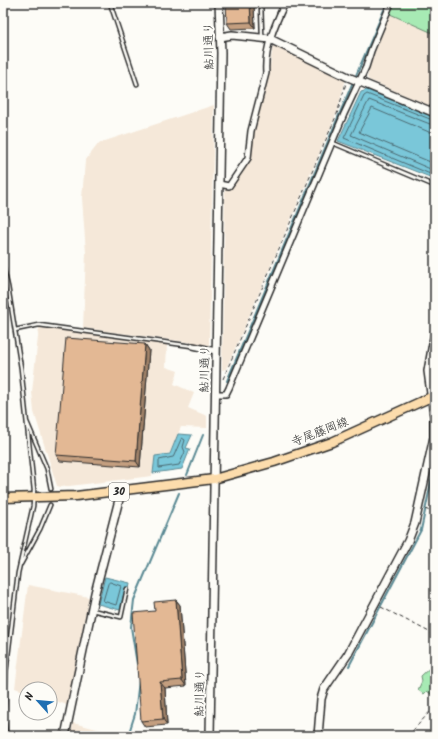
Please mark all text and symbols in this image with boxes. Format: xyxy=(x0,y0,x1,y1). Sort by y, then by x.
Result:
street label: 鮎川通り xyxy=(199,22,219,70)
street label: 鮎川通り xyxy=(195,345,215,393)
street label: 寺尾藤岡線 xyxy=(289,412,351,452)
road number: 30 xyxy=(109,483,129,501)
street label: 鮎川通り xyxy=(190,669,210,717)
north arrow xyxy=(18,681,58,721)
text: N xyxy=(20,690,40,704)

